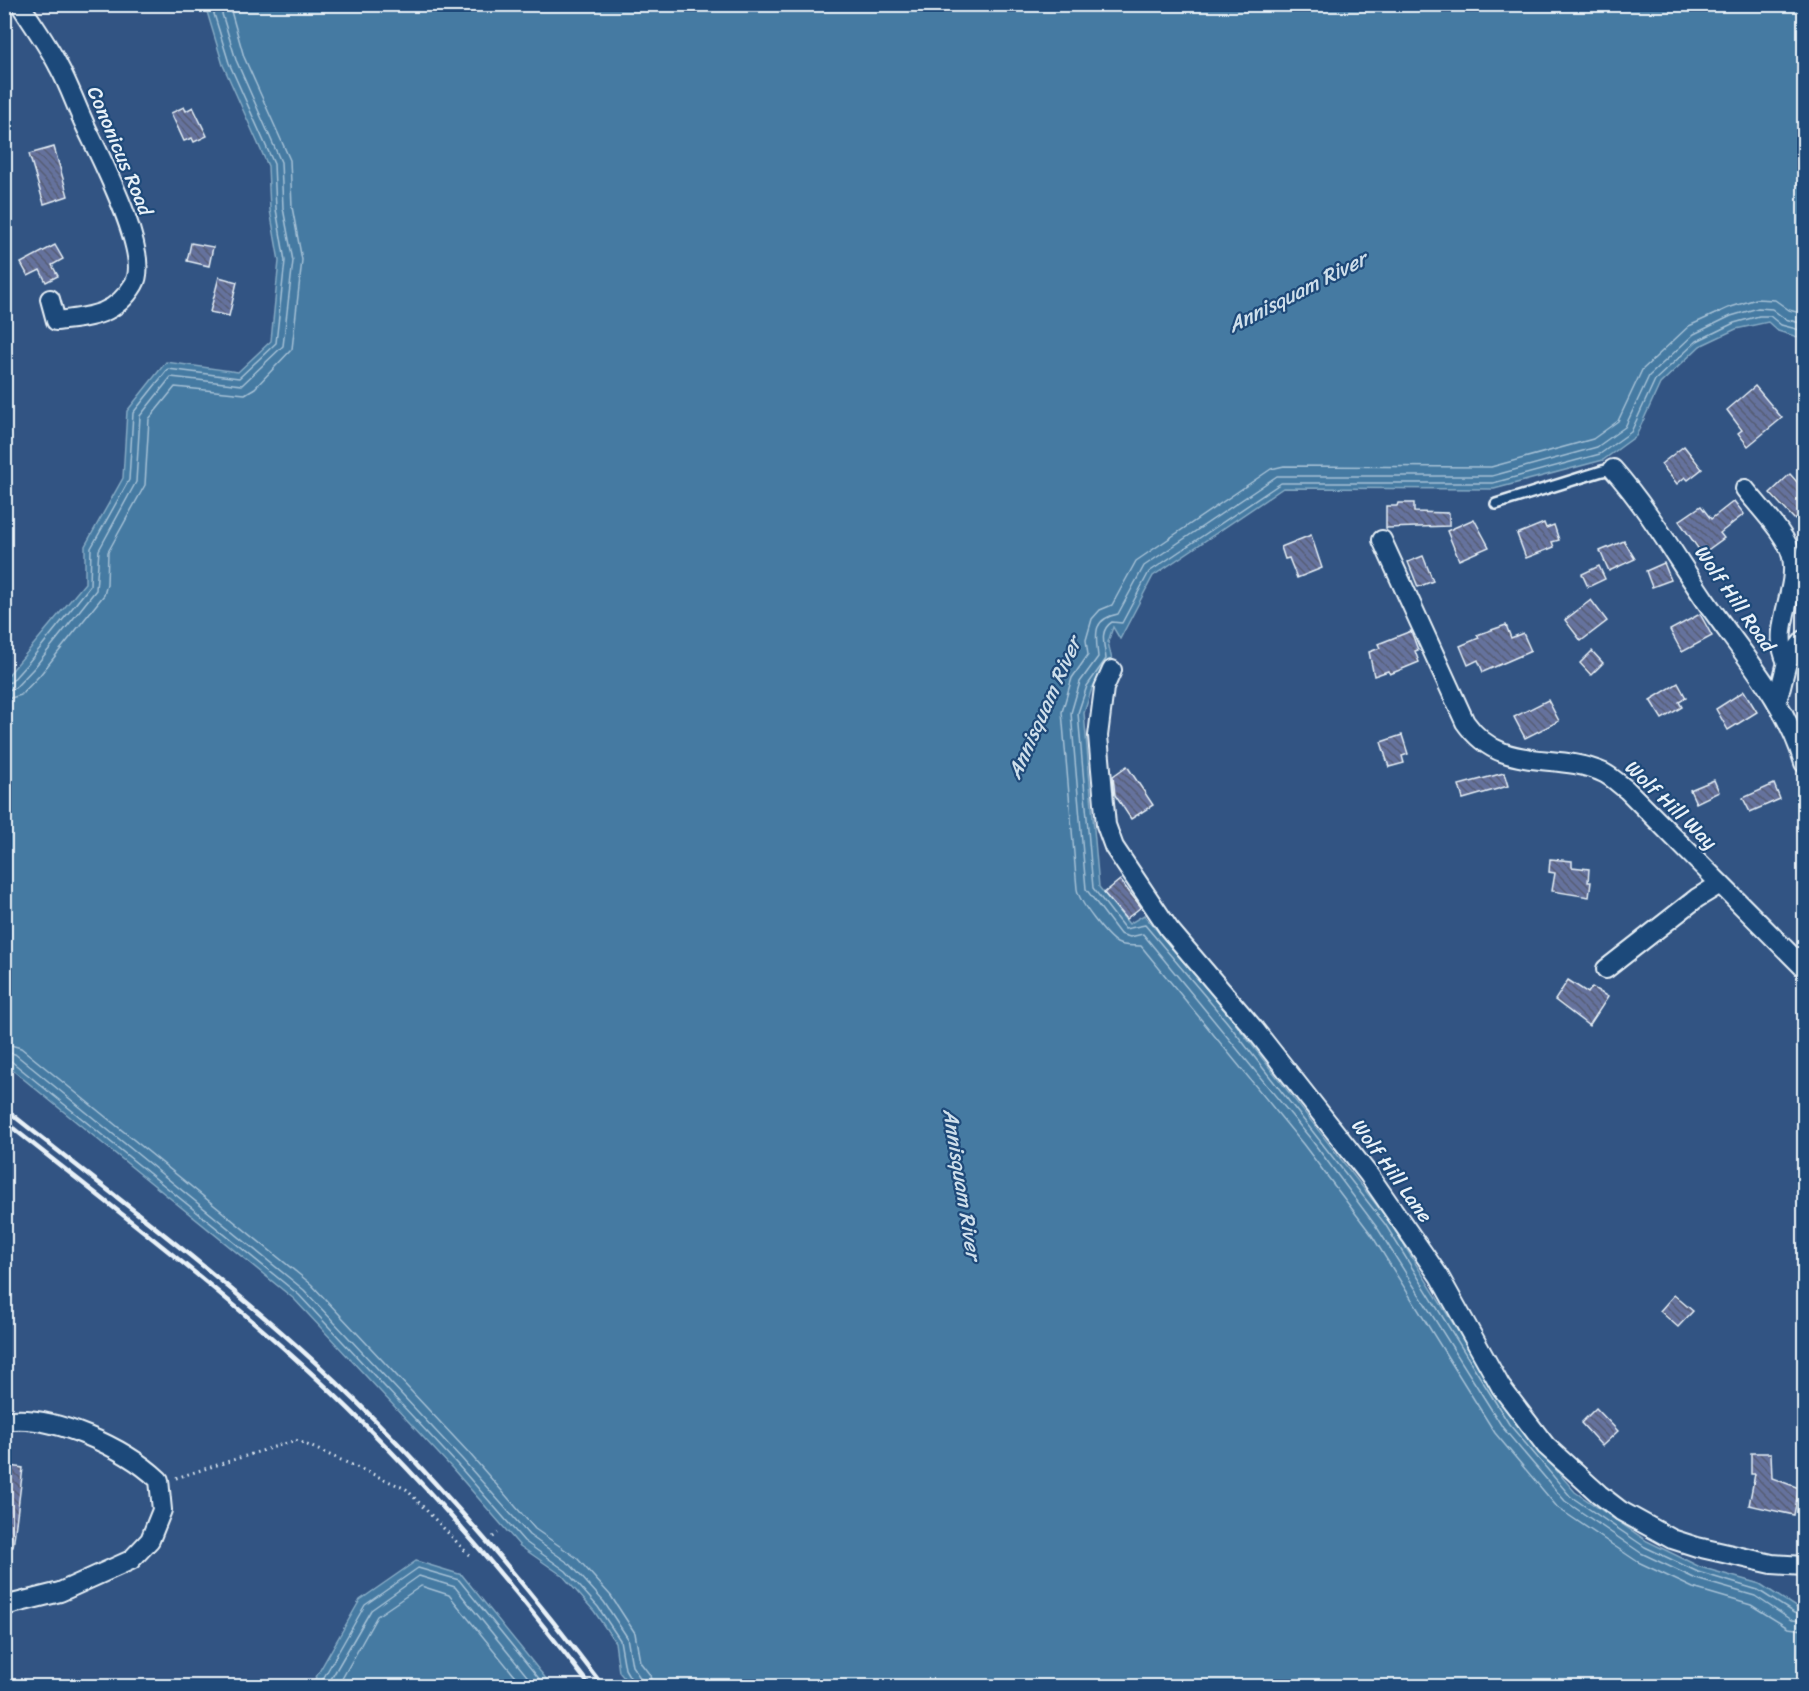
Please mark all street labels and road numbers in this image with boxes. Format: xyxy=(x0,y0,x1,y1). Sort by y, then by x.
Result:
street label: Cononicus Road xyxy=(77,81,164,223)
street label: Wolf Hill Road xyxy=(1685,538,1786,661)
street label: Wolf Hill Way xyxy=(1616,751,1726,859)
street label: Wolf Hill Lane xyxy=(1342,1111,1442,1231)

